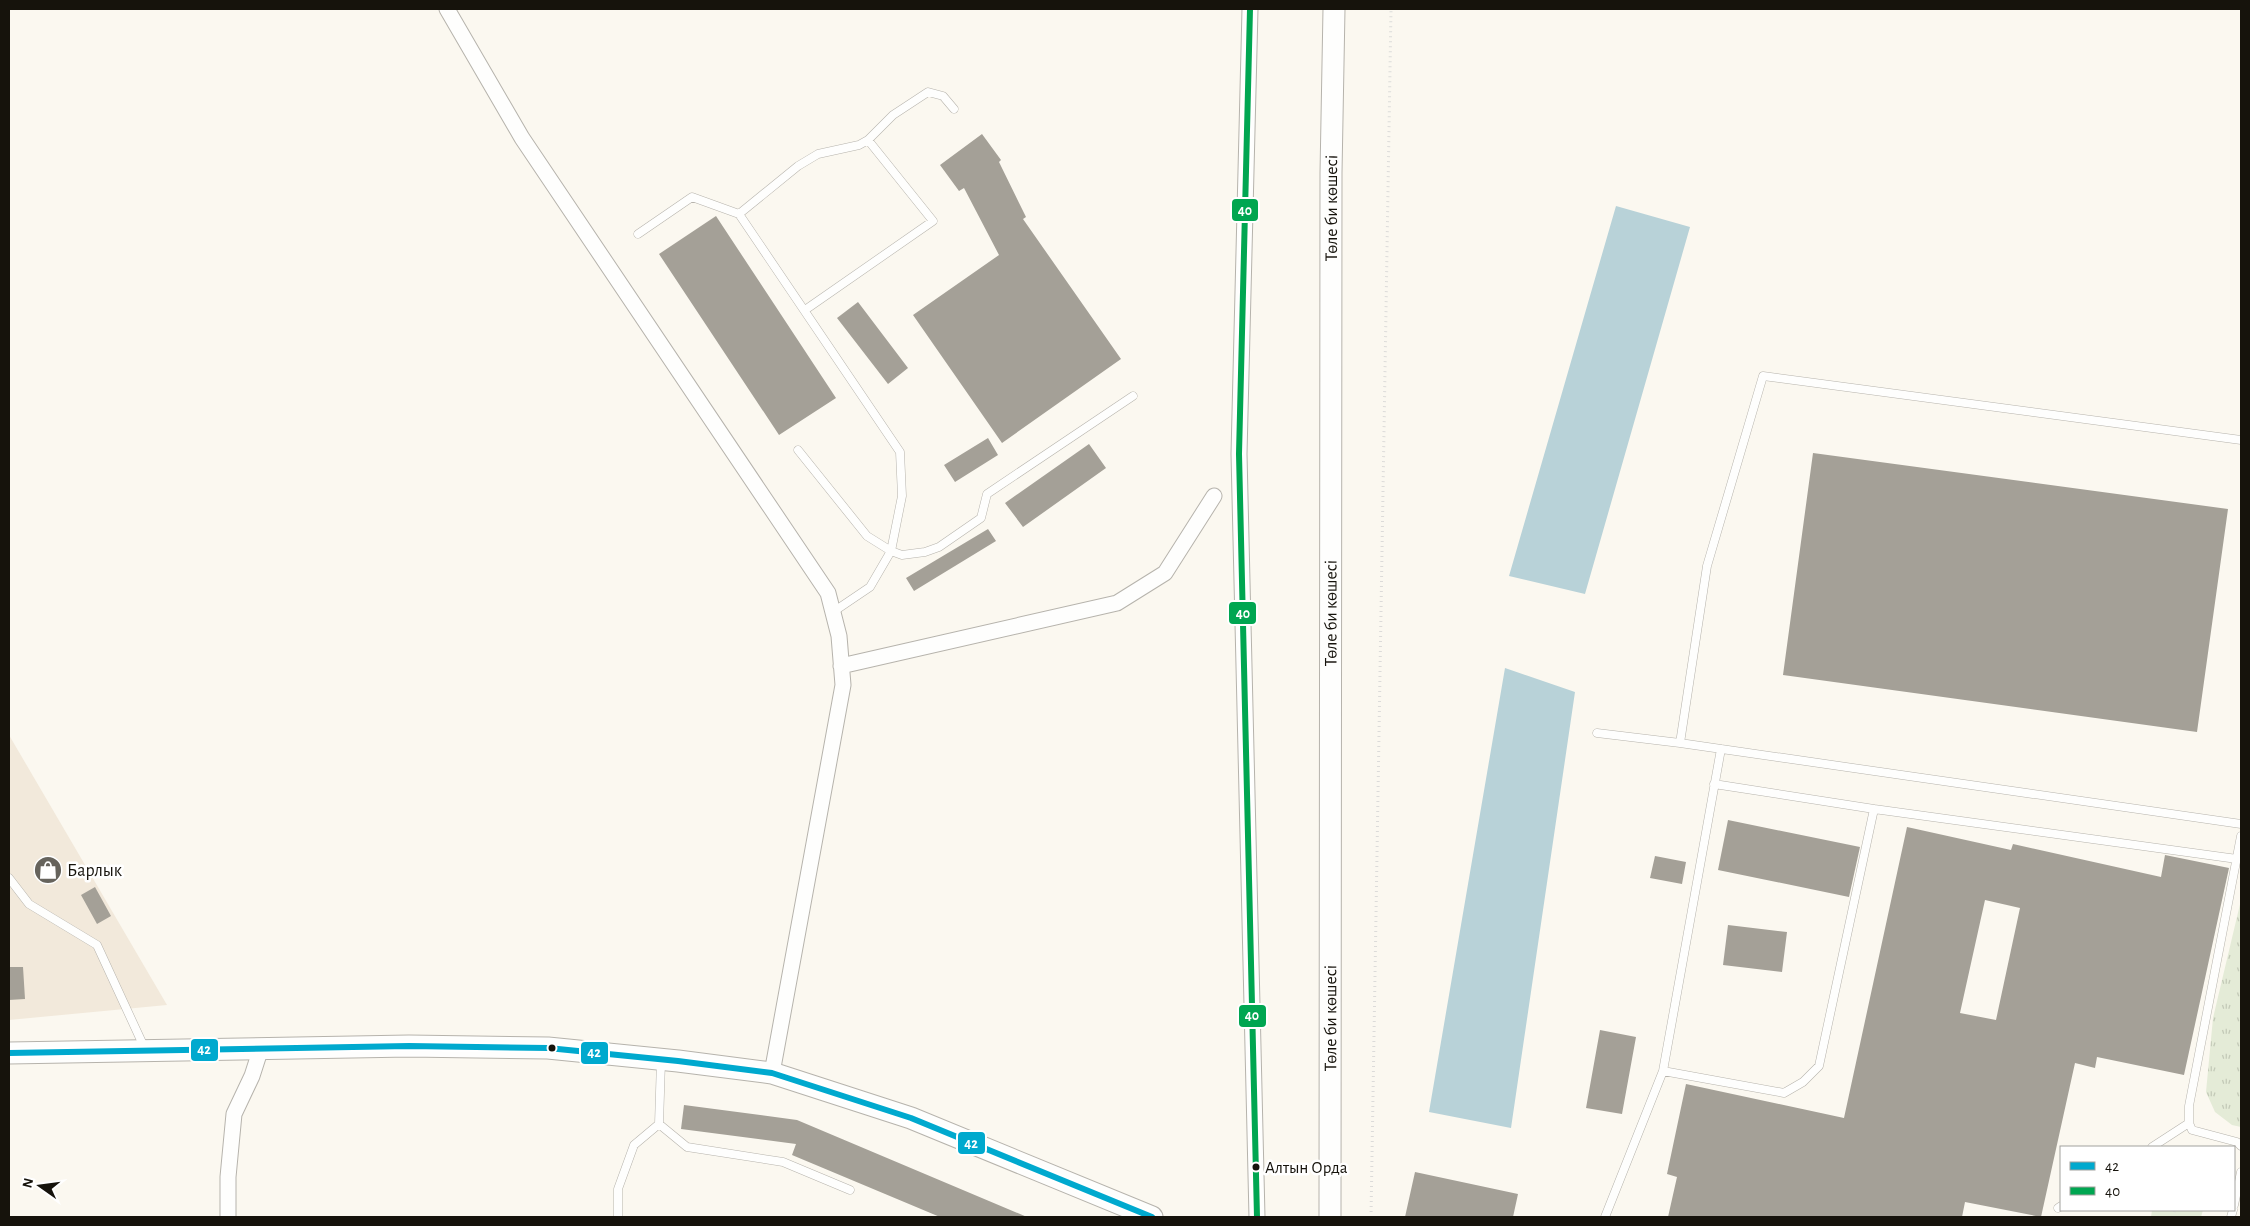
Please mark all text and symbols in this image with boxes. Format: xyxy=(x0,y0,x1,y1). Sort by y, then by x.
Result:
street label: Төле би көшесі xyxy=(1322,155,1341,261)
line badge: 40 xyxy=(1231,198,1259,222)
text: 40 xyxy=(1238,204,1252,218)
street label: Төле би көшесі xyxy=(1322,560,1341,666)
line badge: 40 xyxy=(1228,601,1257,625)
text: 40 xyxy=(1236,607,1250,621)
shop icon: Барлык xyxy=(33,855,63,885)
place label: Барлык xyxy=(67,862,123,880)
street label: Төле би көшесі xyxy=(1321,965,1340,1071)
line badge: 40 xyxy=(1238,1004,1267,1028)
text: 40 xyxy=(1245,1009,1259,1023)
line badge: 42 xyxy=(190,1038,219,1062)
line badge: 42 xyxy=(580,1041,609,1065)
text: 42 xyxy=(197,1043,211,1057)
unlabelled marker xyxy=(547,1043,557,1053)
text: 42 xyxy=(587,1046,601,1060)
line badge: 42 xyxy=(957,1131,986,1155)
text: 42 xyxy=(964,1137,978,1151)
legend xyxy=(2060,1146,2235,1211)
place label: Алтын Орда xyxy=(1265,1159,1348,1176)
text: 42 xyxy=(2105,1159,2119,1174)
north arrow xyxy=(15,1161,65,1211)
marker: Алтын Орда xyxy=(1251,1162,1261,1172)
text: N xyxy=(20,1177,36,1190)
text: 40 xyxy=(2105,1184,2120,1199)

